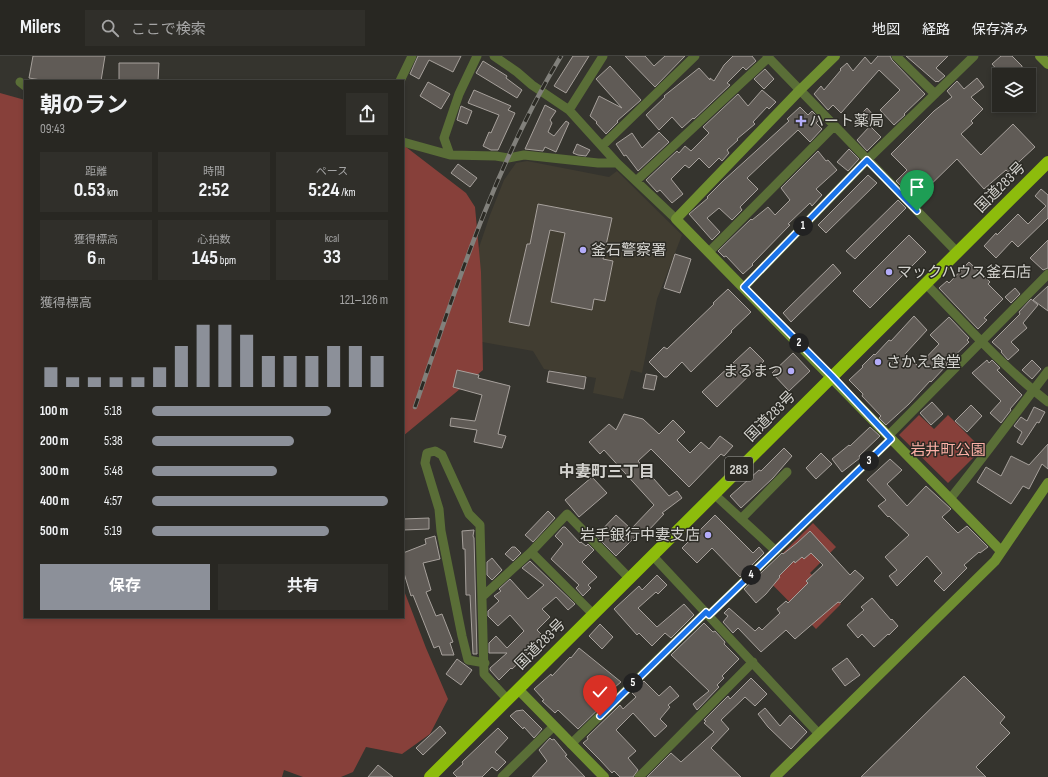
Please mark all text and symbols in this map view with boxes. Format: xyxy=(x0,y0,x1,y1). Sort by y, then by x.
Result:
search box xyxy=(85,10,365,46)
text: Milers xyxy=(20,16,61,39)
icon: search xyxy=(99,17,121,39)
text: ここで検索 xyxy=(131,20,206,39)
text: 地図 xyxy=(872,21,900,38)
text: 経路 xyxy=(922,21,950,38)
text: 保存済み xyxy=(972,21,1028,38)
map controls xyxy=(992,68,1036,112)
button: layers xyxy=(992,68,1036,112)
text: 朝のラン xyxy=(40,92,128,119)
button: share xyxy=(346,93,388,135)
place label: ハート薬局 xyxy=(809,112,884,131)
marker: ハート薬局 xyxy=(796,116,806,126)
text: 09:43 xyxy=(40,121,65,137)
street label: 国道283号 xyxy=(971,158,1030,217)
text: 距離 xyxy=(85,165,107,178)
text: 時間 xyxy=(203,165,225,178)
text: ペース xyxy=(316,165,348,178)
pin xyxy=(900,170,934,211)
icon: arrive xyxy=(906,176,928,198)
text: 0.53 xyxy=(74,178,105,202)
text: 2:52 xyxy=(199,178,229,202)
text: 5:24 xyxy=(308,178,340,202)
text: km xyxy=(105,186,118,199)
text: /km xyxy=(340,186,356,199)
pin: 1 xyxy=(793,216,813,236)
text: 1 xyxy=(801,219,805,232)
text: kcal xyxy=(325,232,339,245)
text: 獲得標高 xyxy=(74,233,118,246)
text: 心拍数 xyxy=(198,233,231,246)
place label: 釜石警察署 xyxy=(591,241,666,260)
text: 33 xyxy=(323,245,341,269)
marker: 釜石警察署 xyxy=(578,245,588,255)
text: 6 xyxy=(87,246,96,270)
text: 145 xyxy=(192,246,218,270)
text: m xyxy=(96,254,105,267)
text: bpm xyxy=(218,254,236,267)
place label: マックハウス釜石店 xyxy=(897,263,1031,282)
marker: マックハウス釜石店 xyxy=(884,267,894,277)
text: 121–126 m xyxy=(340,292,388,308)
text: 獲得標高 xyxy=(40,295,92,311)
pin: 2 xyxy=(789,333,809,353)
text: 2 xyxy=(797,336,801,349)
place label: さかえ食堂 xyxy=(886,353,961,372)
marker: さかえ食堂 xyxy=(873,357,883,367)
place label: まるまつ xyxy=(723,362,783,381)
marker: まるまつ xyxy=(786,366,796,376)
street label: 国道283号 xyxy=(741,387,800,446)
text: 100 m xyxy=(40,403,68,419)
text: 5:18 xyxy=(104,403,122,419)
text: 200 m xyxy=(40,433,69,449)
text: 5:38 xyxy=(104,433,123,449)
park label: 岩井町公園 xyxy=(910,441,986,460)
pin: 3 xyxy=(859,451,879,471)
text: 3 xyxy=(867,454,871,467)
road number: 283 xyxy=(725,457,753,481)
text: 300 m xyxy=(40,463,69,479)
text: 5:48 xyxy=(104,463,123,479)
district label: 中妻町三丁目 xyxy=(559,463,655,482)
text: 400 m xyxy=(40,493,69,509)
text: 4:57 xyxy=(104,493,122,509)
text: 500 m xyxy=(40,523,69,539)
text: 5:19 xyxy=(104,523,122,539)
place label: 岩手銀行中妻支店 xyxy=(580,526,700,545)
marker: 岩手銀行中妻支店 xyxy=(703,530,713,540)
button: 保存 xyxy=(40,564,210,610)
button: 共有 xyxy=(218,564,388,610)
pin: 4 xyxy=(741,565,761,585)
text: 4 xyxy=(748,568,754,581)
street label: 国道283号 xyxy=(511,615,570,674)
pin: 5 xyxy=(623,673,643,693)
pin xyxy=(583,675,617,716)
text: 5 xyxy=(631,676,635,689)
icon: check xyxy=(589,681,611,703)

